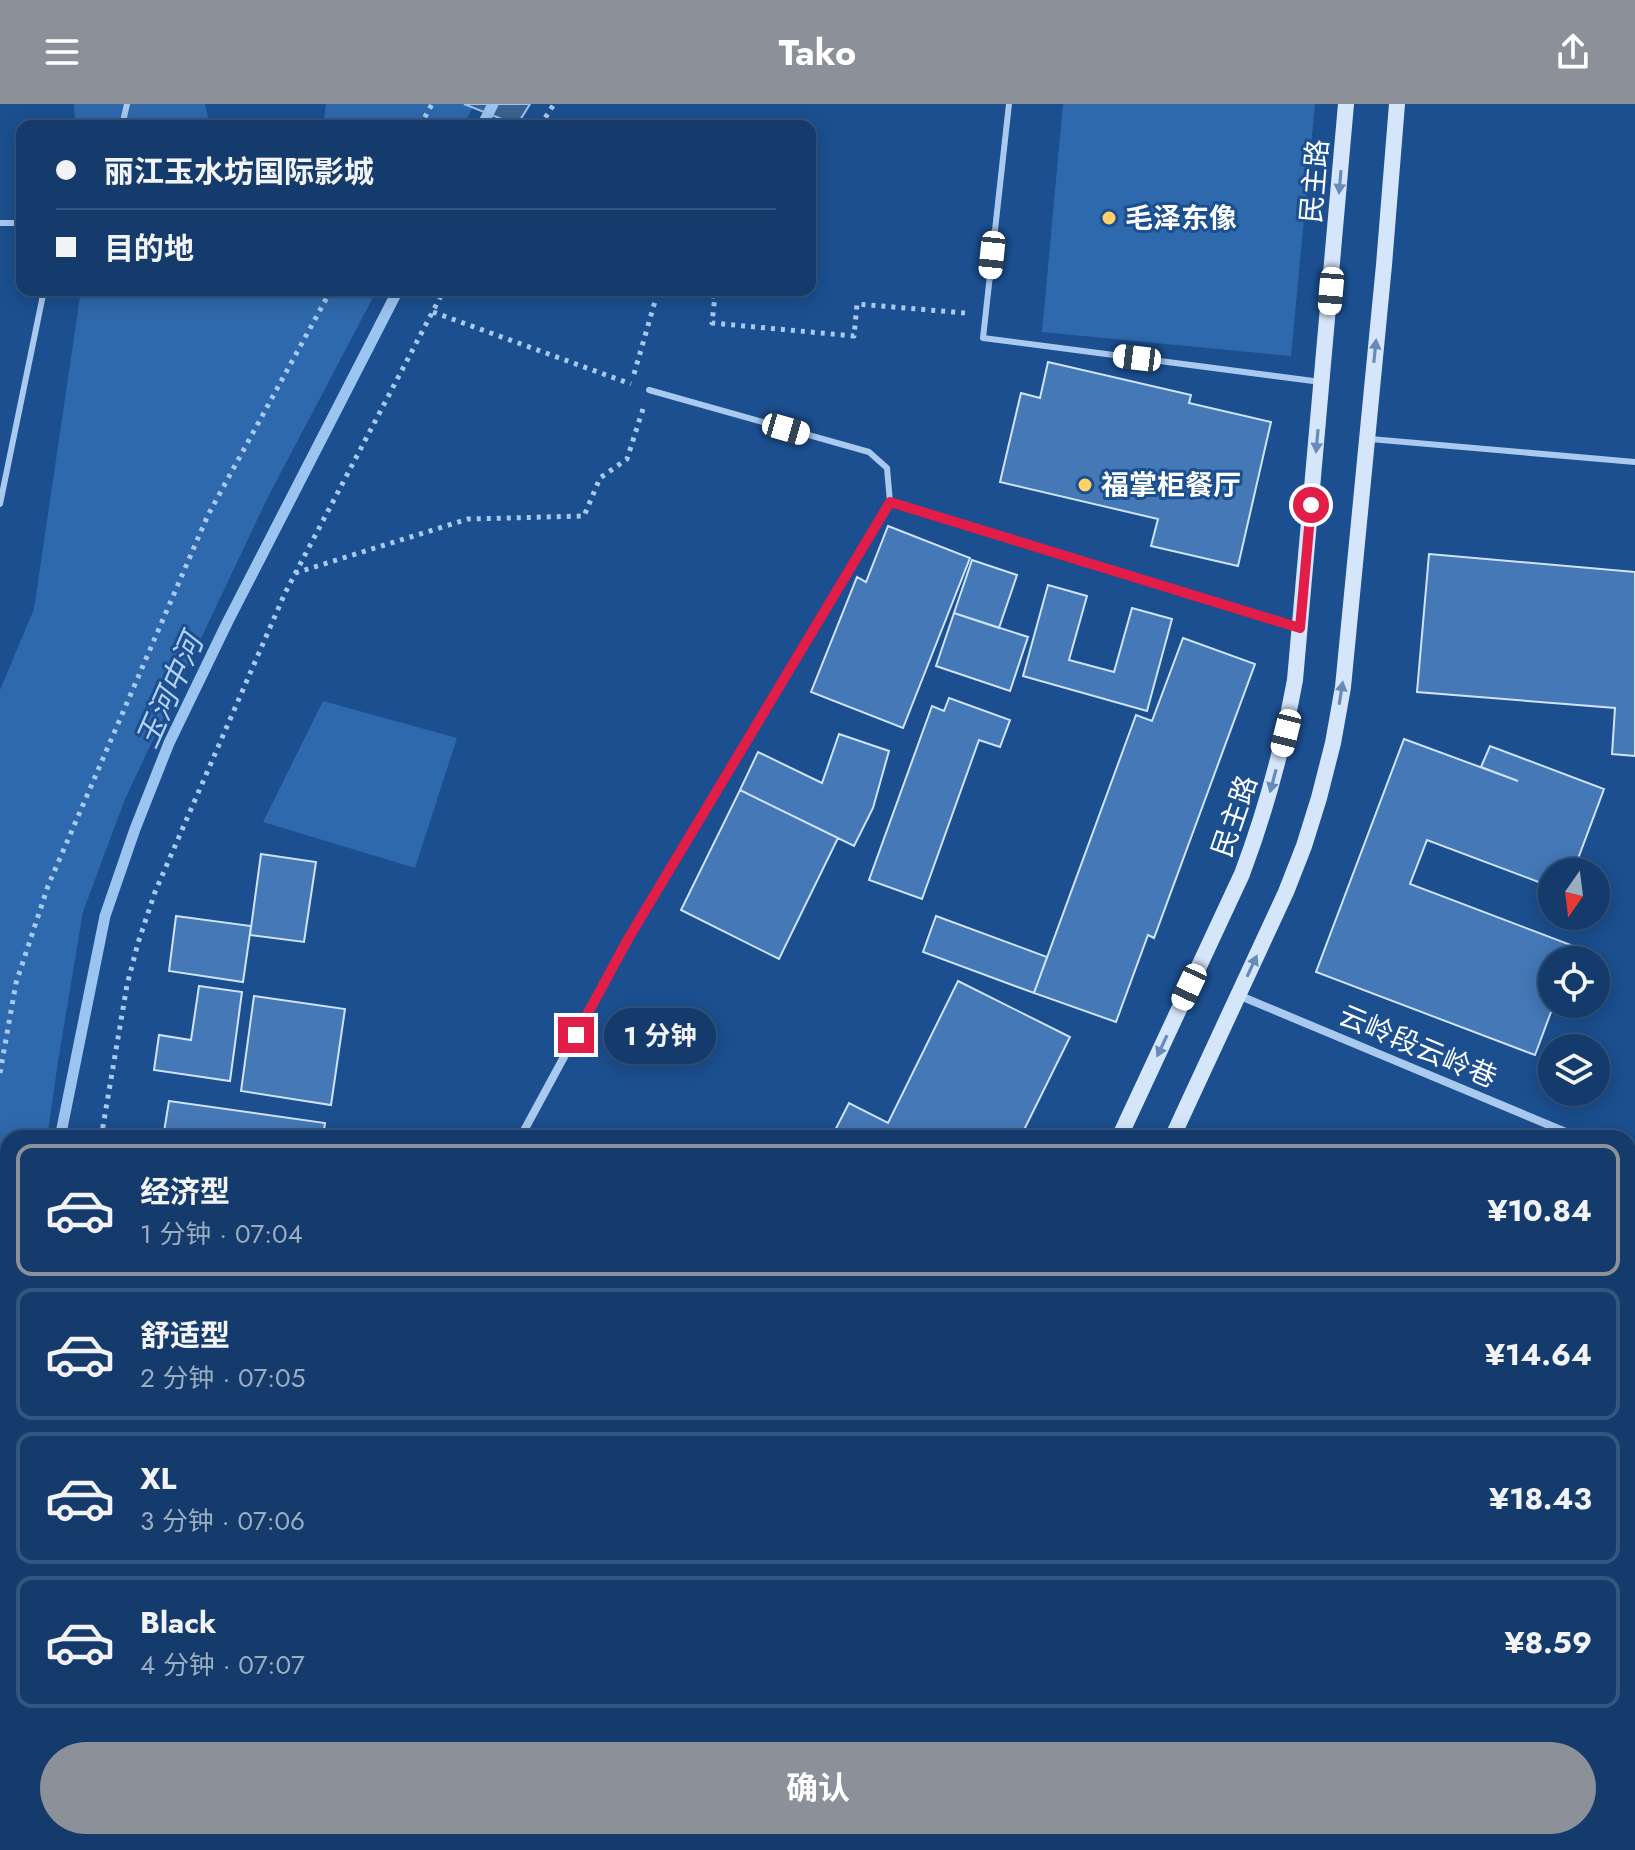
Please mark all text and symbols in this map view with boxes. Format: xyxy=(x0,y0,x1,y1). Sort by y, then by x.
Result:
text: Tako xyxy=(779,26,856,78)
icon: menu xyxy=(40,30,84,74)
icon: share xyxy=(1551,30,1595,74)
street label: 民主路 xyxy=(1290,137,1339,225)
text: 丽江玉水坊国际影城 xyxy=(104,150,374,193)
one-way arrow xyxy=(1333,170,1346,195)
place label: 毛泽东像 xyxy=(1125,198,1237,239)
marker: 毛泽东像 xyxy=(1100,209,1118,227)
text: 目的地 xyxy=(104,227,194,270)
car xyxy=(978,230,1006,280)
car xyxy=(1317,266,1345,316)
one-way arrow xyxy=(1369,338,1382,363)
car xyxy=(1112,343,1162,373)
car xyxy=(760,411,812,447)
one-way arrow xyxy=(1311,429,1324,454)
place label: 福掌柜餐厅 xyxy=(1101,465,1241,506)
marker: 福掌柜餐厅 xyxy=(1076,476,1094,494)
route start xyxy=(1293,487,1329,523)
water label: 玉河中河 xyxy=(125,623,216,754)
one-way arrow xyxy=(1335,681,1348,706)
car xyxy=(1269,707,1303,759)
one-way arrow xyxy=(1267,769,1279,794)
street label: 民主路 xyxy=(1201,770,1268,863)
north arrow xyxy=(1538,858,1610,930)
map controls xyxy=(1538,858,1610,1106)
button: locate xyxy=(1538,946,1610,1018)
one-way arrow xyxy=(1245,954,1259,977)
car xyxy=(1168,960,1210,1014)
street label: 云岭段云岭巷 xyxy=(1332,995,1503,1098)
callout: 1 分钟 xyxy=(604,1007,716,1063)
route end xyxy=(558,1017,594,1053)
text: 1 分钟 xyxy=(623,1017,697,1055)
button: layers xyxy=(1538,1034,1610,1106)
one-way arrow xyxy=(1155,1035,1169,1058)
text: 经济型 xyxy=(140,1170,230,1213)
icon: car xyxy=(44,1174,116,1246)
text: ¥10.84 xyxy=(1487,1189,1592,1232)
text: 1 分钟 · 07:04 xyxy=(140,1215,303,1253)
text: 舒适型 xyxy=(140,1314,230,1357)
icon: car xyxy=(44,1318,116,1390)
text: ¥14.64 xyxy=(1485,1333,1592,1376)
text: 2 分钟 · 07:05 xyxy=(140,1359,305,1397)
text: XL xyxy=(140,1457,176,1500)
icon: car xyxy=(44,1462,116,1534)
text: ¥18.43 xyxy=(1489,1477,1592,1520)
text: 3 分钟 · 07:06 xyxy=(140,1502,305,1540)
text: Black xyxy=(140,1601,216,1644)
icon: car xyxy=(44,1606,116,1678)
text: ¥8.59 xyxy=(1504,1621,1592,1664)
text: 4 分钟 · 07:07 xyxy=(140,1646,305,1684)
button: 确认 xyxy=(40,1742,1596,1834)

